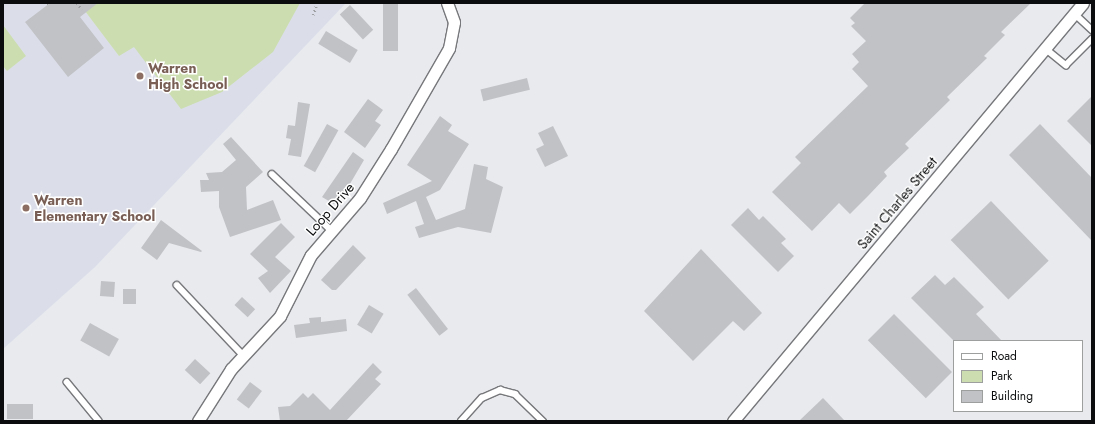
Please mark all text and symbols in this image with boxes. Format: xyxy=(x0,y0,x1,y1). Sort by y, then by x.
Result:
place label: Warren High School xyxy=(148,60,228,92)
marker: Warren High School xyxy=(135,71,145,81)
street label: Saint Charles Street xyxy=(854,154,940,252)
street label: Loop Drive xyxy=(302,179,358,239)
place label: Warren Elementary School xyxy=(34,192,155,224)
marker: Warren Elementary School xyxy=(21,203,31,213)
legend xyxy=(953,340,1083,412)
text: Road xyxy=(991,347,1017,365)
text: Park xyxy=(991,367,1012,385)
text: Building xyxy=(991,387,1033,405)

